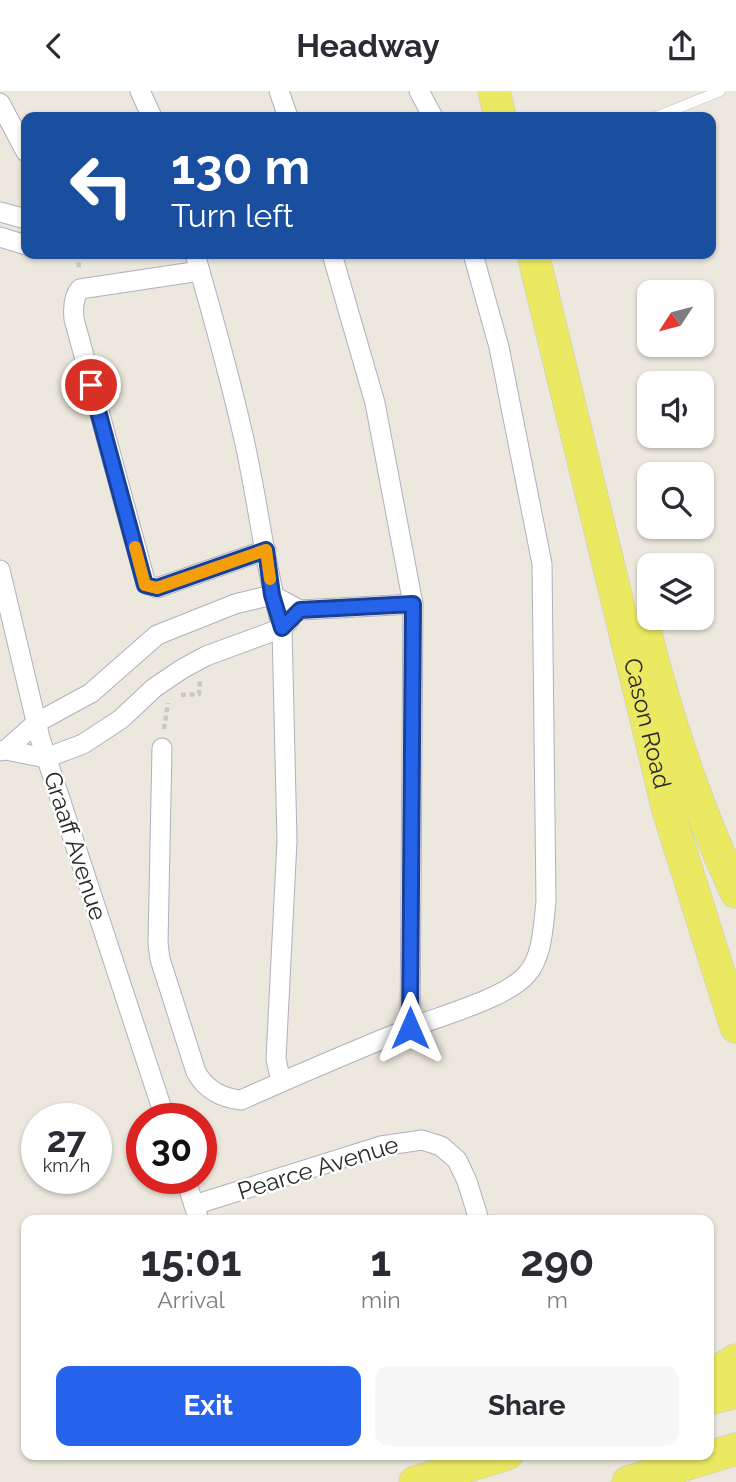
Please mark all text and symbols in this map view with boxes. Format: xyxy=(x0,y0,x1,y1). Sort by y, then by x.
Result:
icon: back xyxy=(35,27,73,65)
text: Headway xyxy=(296,27,440,64)
icon: share xyxy=(663,27,701,65)
text: 130 m xyxy=(171,138,310,195)
icon: left xyxy=(56,140,147,231)
text: Turn left xyxy=(171,197,293,234)
north arrow xyxy=(637,280,714,357)
map controls xyxy=(637,280,714,630)
pin xyxy=(61,355,121,415)
icon: arrive xyxy=(72,366,110,404)
button: sound xyxy=(637,371,714,448)
button: search xyxy=(637,462,714,539)
button: layers xyxy=(637,553,714,630)
street label: Cason Road xyxy=(618,655,677,791)
street label: Graaff Avenue xyxy=(38,768,113,924)
position arrow xyxy=(373,991,447,1065)
speed limit sign: 30 xyxy=(126,1103,217,1194)
text: 27 xyxy=(47,1119,86,1160)
street label: Pearce Avenue xyxy=(234,1129,402,1206)
text: km/h xyxy=(43,1155,90,1176)
text: 15:01 xyxy=(141,1237,242,1286)
text: 1 xyxy=(370,1237,391,1286)
text: 290 xyxy=(520,1237,594,1286)
text: Arrival xyxy=(157,1286,225,1313)
text: min xyxy=(361,1286,401,1313)
text: m xyxy=(547,1286,568,1313)
button: Exit xyxy=(56,1366,361,1446)
button: Share xyxy=(375,1366,679,1446)

